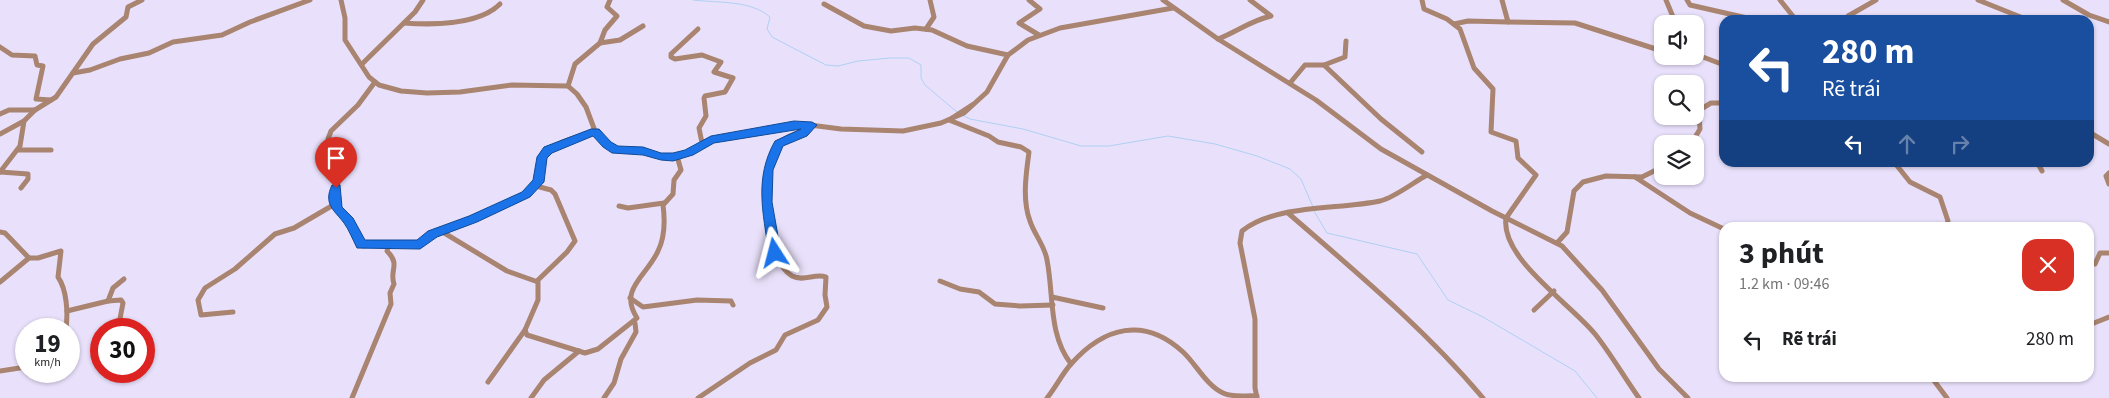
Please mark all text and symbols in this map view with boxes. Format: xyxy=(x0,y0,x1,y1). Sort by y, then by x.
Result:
map controls xyxy=(1654,15,1704,185)
button: sound xyxy=(1654,15,1704,65)
text: 280 m xyxy=(1822,27,1914,77)
icon: left xyxy=(1739,35,1804,100)
text: Rẽ trái xyxy=(1822,73,1881,105)
button: search xyxy=(1654,75,1704,125)
icon: left xyxy=(1840,130,1868,158)
icon: ahead xyxy=(1893,130,1921,158)
icon: right xyxy=(1946,130,1974,158)
button: layers xyxy=(1654,135,1704,185)
pin xyxy=(315,137,357,188)
icon: arrive xyxy=(322,144,350,172)
position arrow xyxy=(748,226,800,278)
text: 3 phút xyxy=(1739,232,1824,275)
button: close xyxy=(2022,239,2074,291)
text: 1.2 km · 09:46 xyxy=(1739,273,1829,295)
speed limit sign: 30 xyxy=(90,318,155,383)
text: 19 xyxy=(34,326,61,362)
icon: left xyxy=(1739,326,1767,354)
text: Rẽ trái xyxy=(1782,326,1837,353)
text: 280 m xyxy=(2026,326,2074,353)
text: km/h xyxy=(34,354,61,371)

